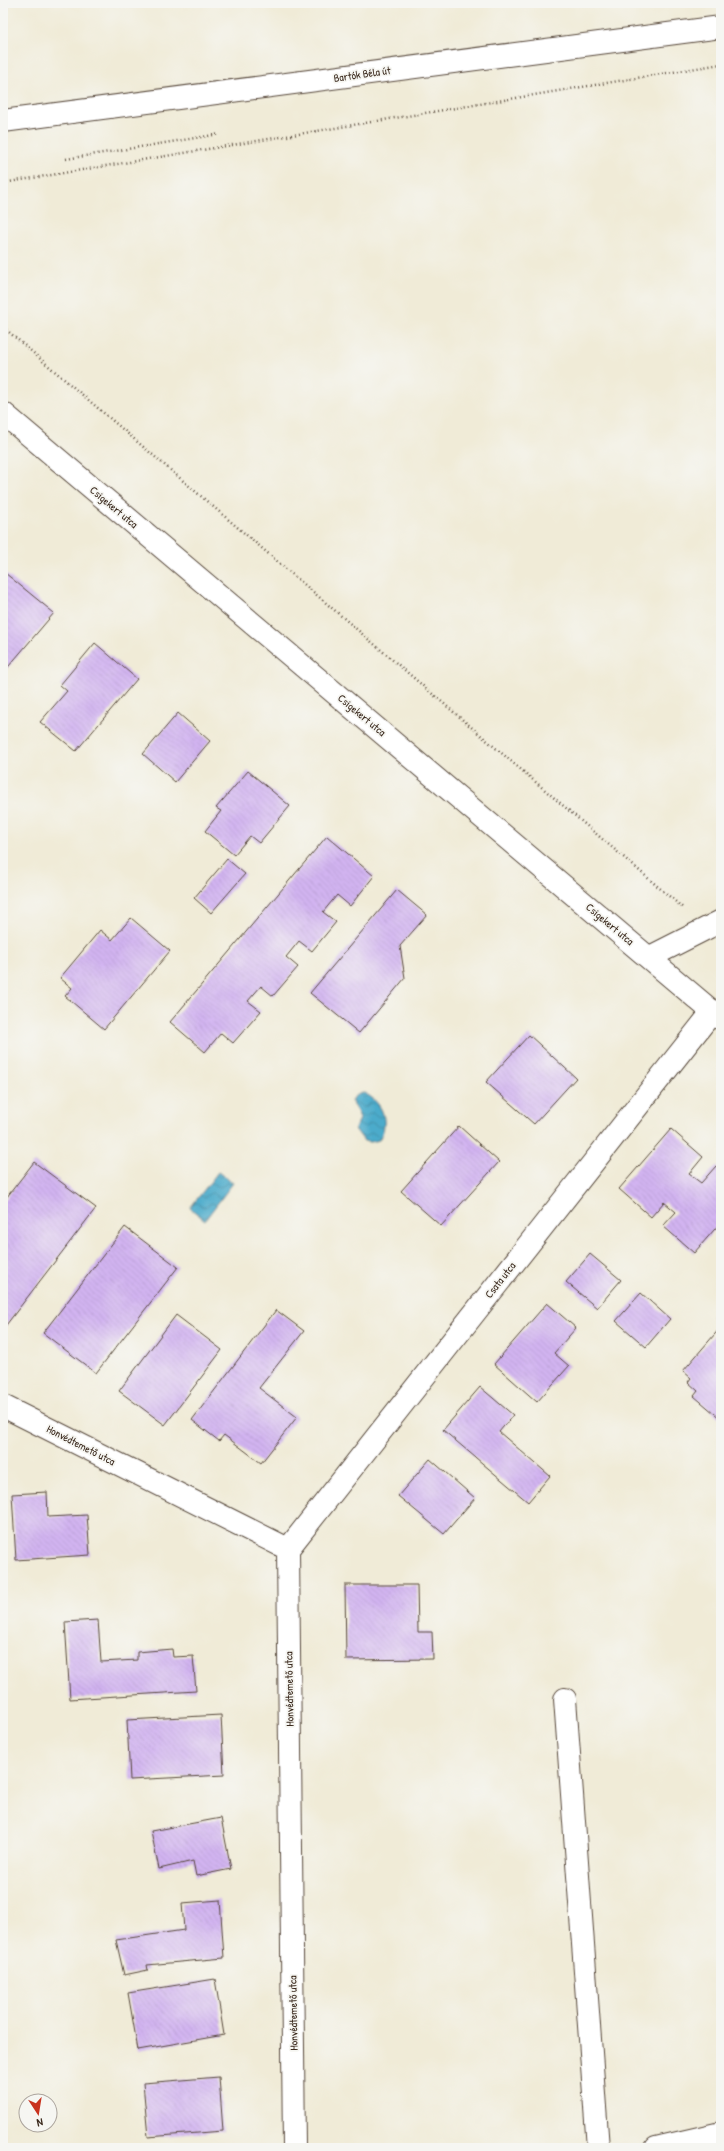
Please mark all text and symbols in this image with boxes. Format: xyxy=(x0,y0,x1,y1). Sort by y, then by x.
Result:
street label: Bartók Béla út xyxy=(333,63,392,85)
street label: Csigekert utca xyxy=(87,483,141,532)
street label: Csigekert utca xyxy=(335,691,389,740)
street label: Csigekert utca xyxy=(583,900,637,949)
street label: Csata utca xyxy=(482,1259,519,1301)
street label: Honvédtemető utca xyxy=(44,1422,118,1469)
street label: Honvédtemető utca xyxy=(281,1651,297,1727)
street label: Honvédtemető utca xyxy=(285,1975,301,2051)
north arrow xyxy=(18,2093,58,2133)
text: N xyxy=(36,2115,44,2130)

